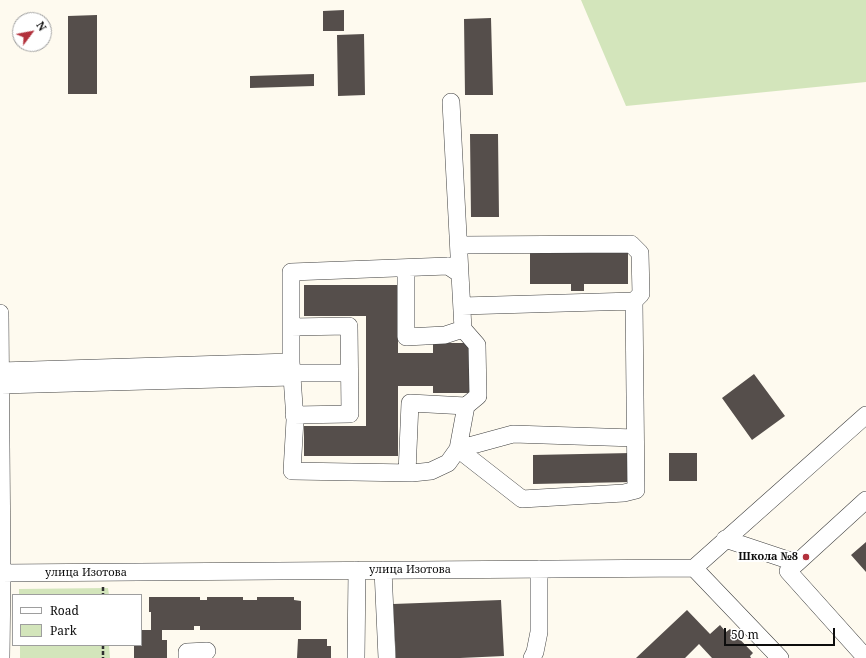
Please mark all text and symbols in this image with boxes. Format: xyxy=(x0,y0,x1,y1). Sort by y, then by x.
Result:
north arrow xyxy=(12,12,52,52)
text: N xyxy=(33,18,50,34)
place label: Школа №8 xyxy=(738,550,798,564)
marker: Школа №8 xyxy=(801,552,811,562)
street label: улица Изотова xyxy=(369,563,451,577)
street label: улица Изотова xyxy=(45,566,127,580)
legend xyxy=(12,594,142,646)
text: Road xyxy=(50,602,79,619)
scale bar xyxy=(726,620,837,646)
text: Park xyxy=(50,622,77,639)
text: 50 m xyxy=(731,626,759,643)

